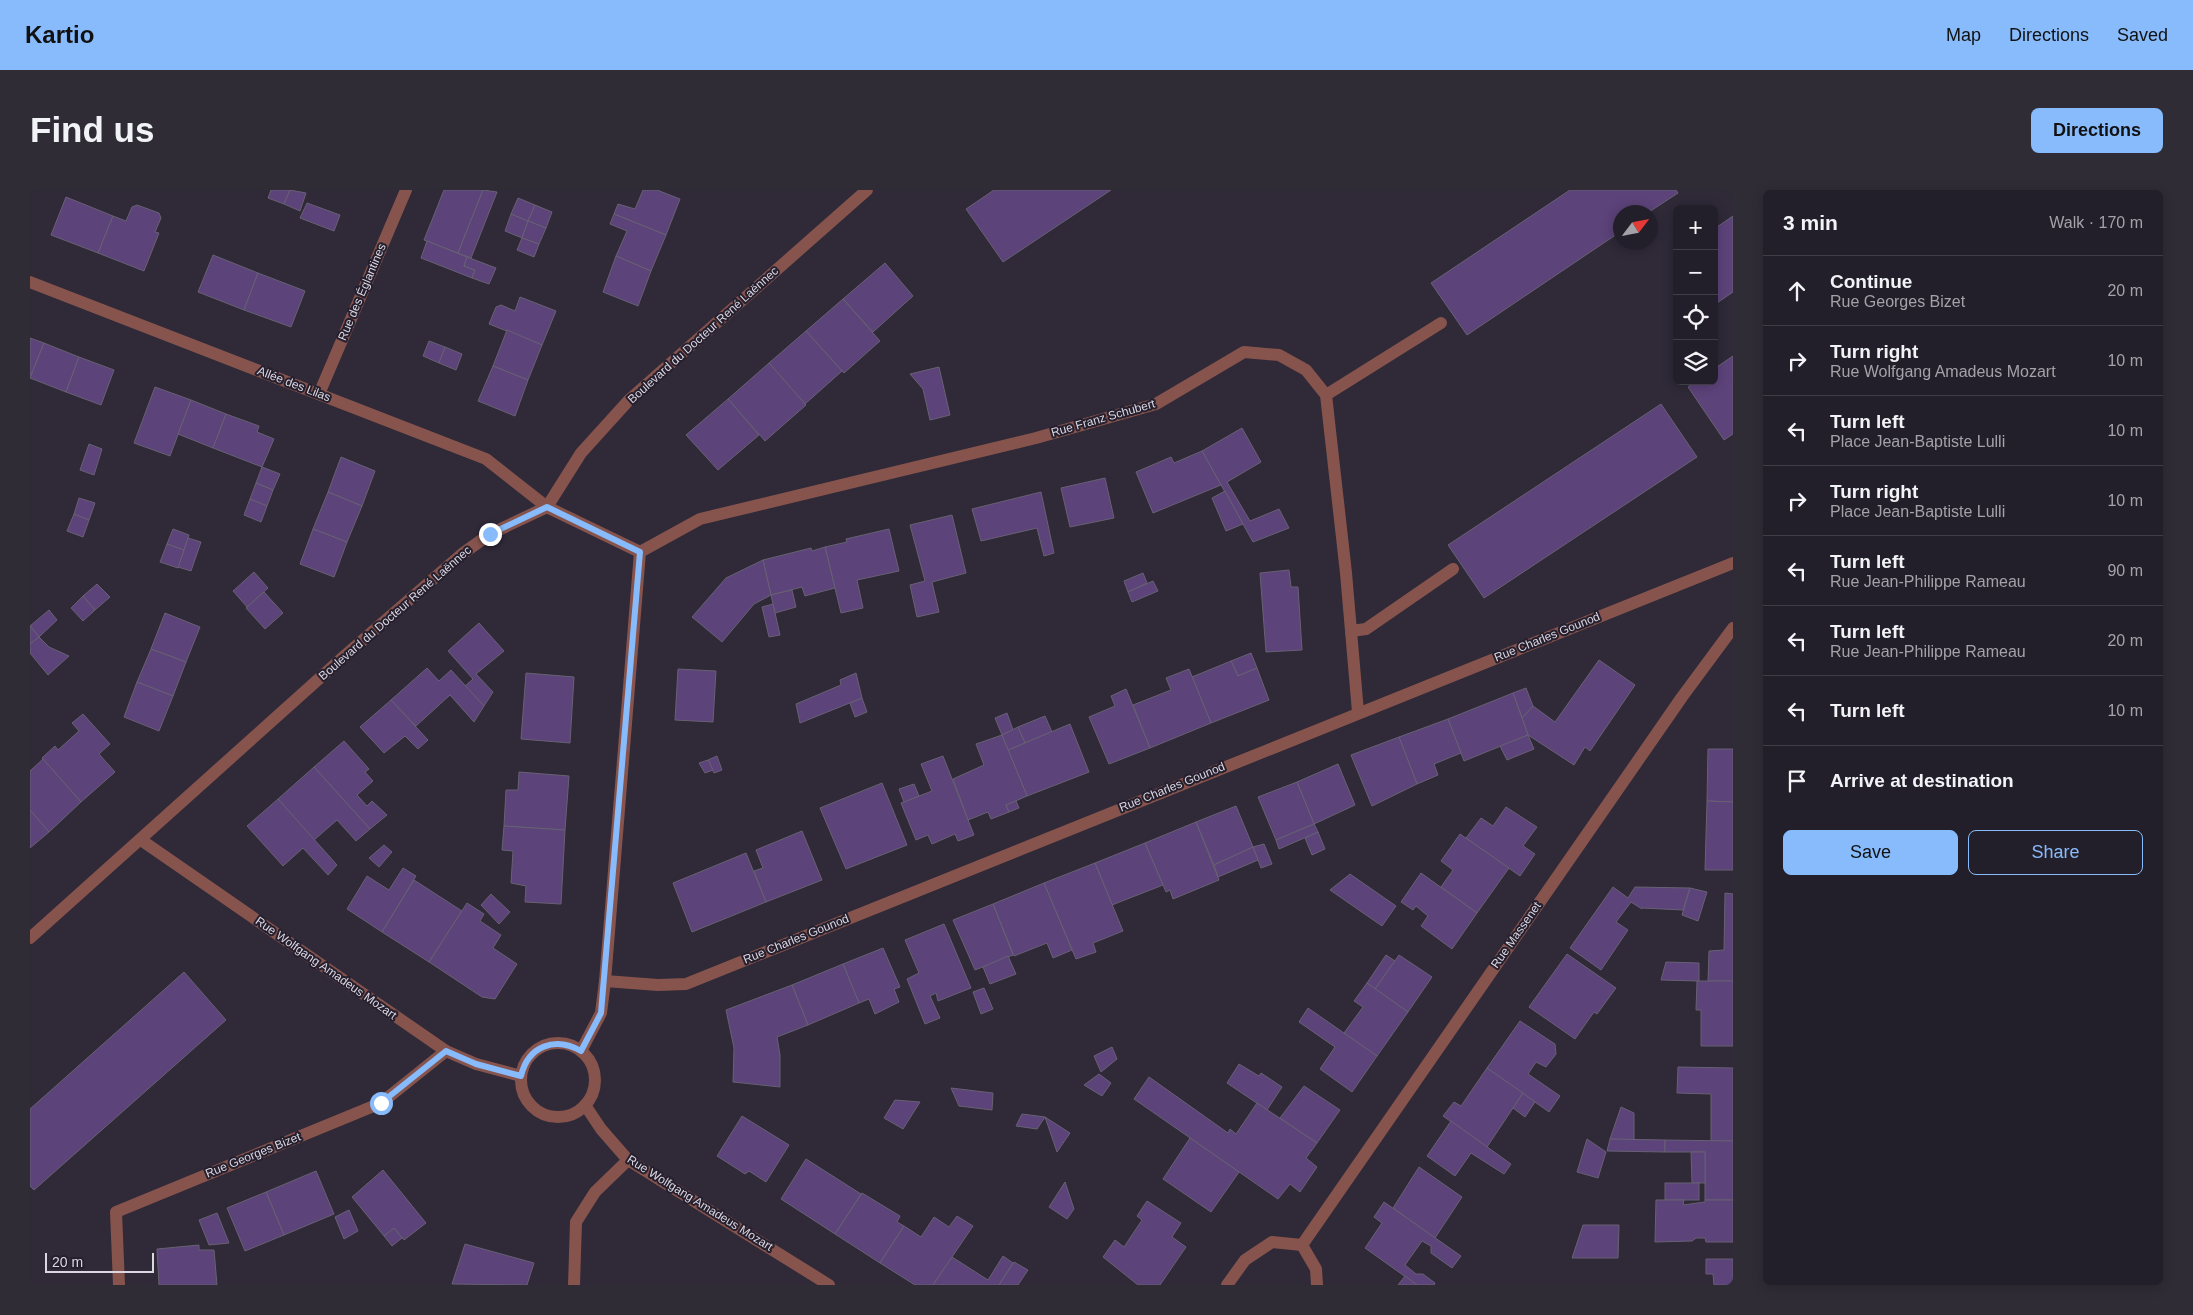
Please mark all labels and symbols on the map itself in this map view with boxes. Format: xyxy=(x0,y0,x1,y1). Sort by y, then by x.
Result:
north arrow xyxy=(1613,205,1658,250)
street label: Rue des Églantines xyxy=(334,241,389,343)
street label: Boulevard du Docteur René Laënnec xyxy=(625,264,781,406)
street label: Allée des Lilas xyxy=(255,364,333,404)
street label: Rue Franz Schubert xyxy=(1049,396,1157,440)
route end xyxy=(479,523,502,546)
street label: Boulevard du Docteur René Laënnec xyxy=(316,543,474,683)
street label: Rue Charles Gounod xyxy=(1492,609,1602,665)
street label: Rue Charles Gounod xyxy=(1117,759,1227,815)
street label: Rue Massenet xyxy=(1488,899,1544,971)
street label: Rue Charles Gounod xyxy=(741,911,851,967)
street label: Rue Wolfgang Amadeus Mozart xyxy=(253,914,400,1023)
route start xyxy=(370,1092,393,1115)
street label: Rue Georges Bizet xyxy=(203,1129,303,1180)
street label: Rue Wolfgang Amadeus Mozart xyxy=(625,1152,776,1254)
scale bar xyxy=(45,1250,154,1273)

